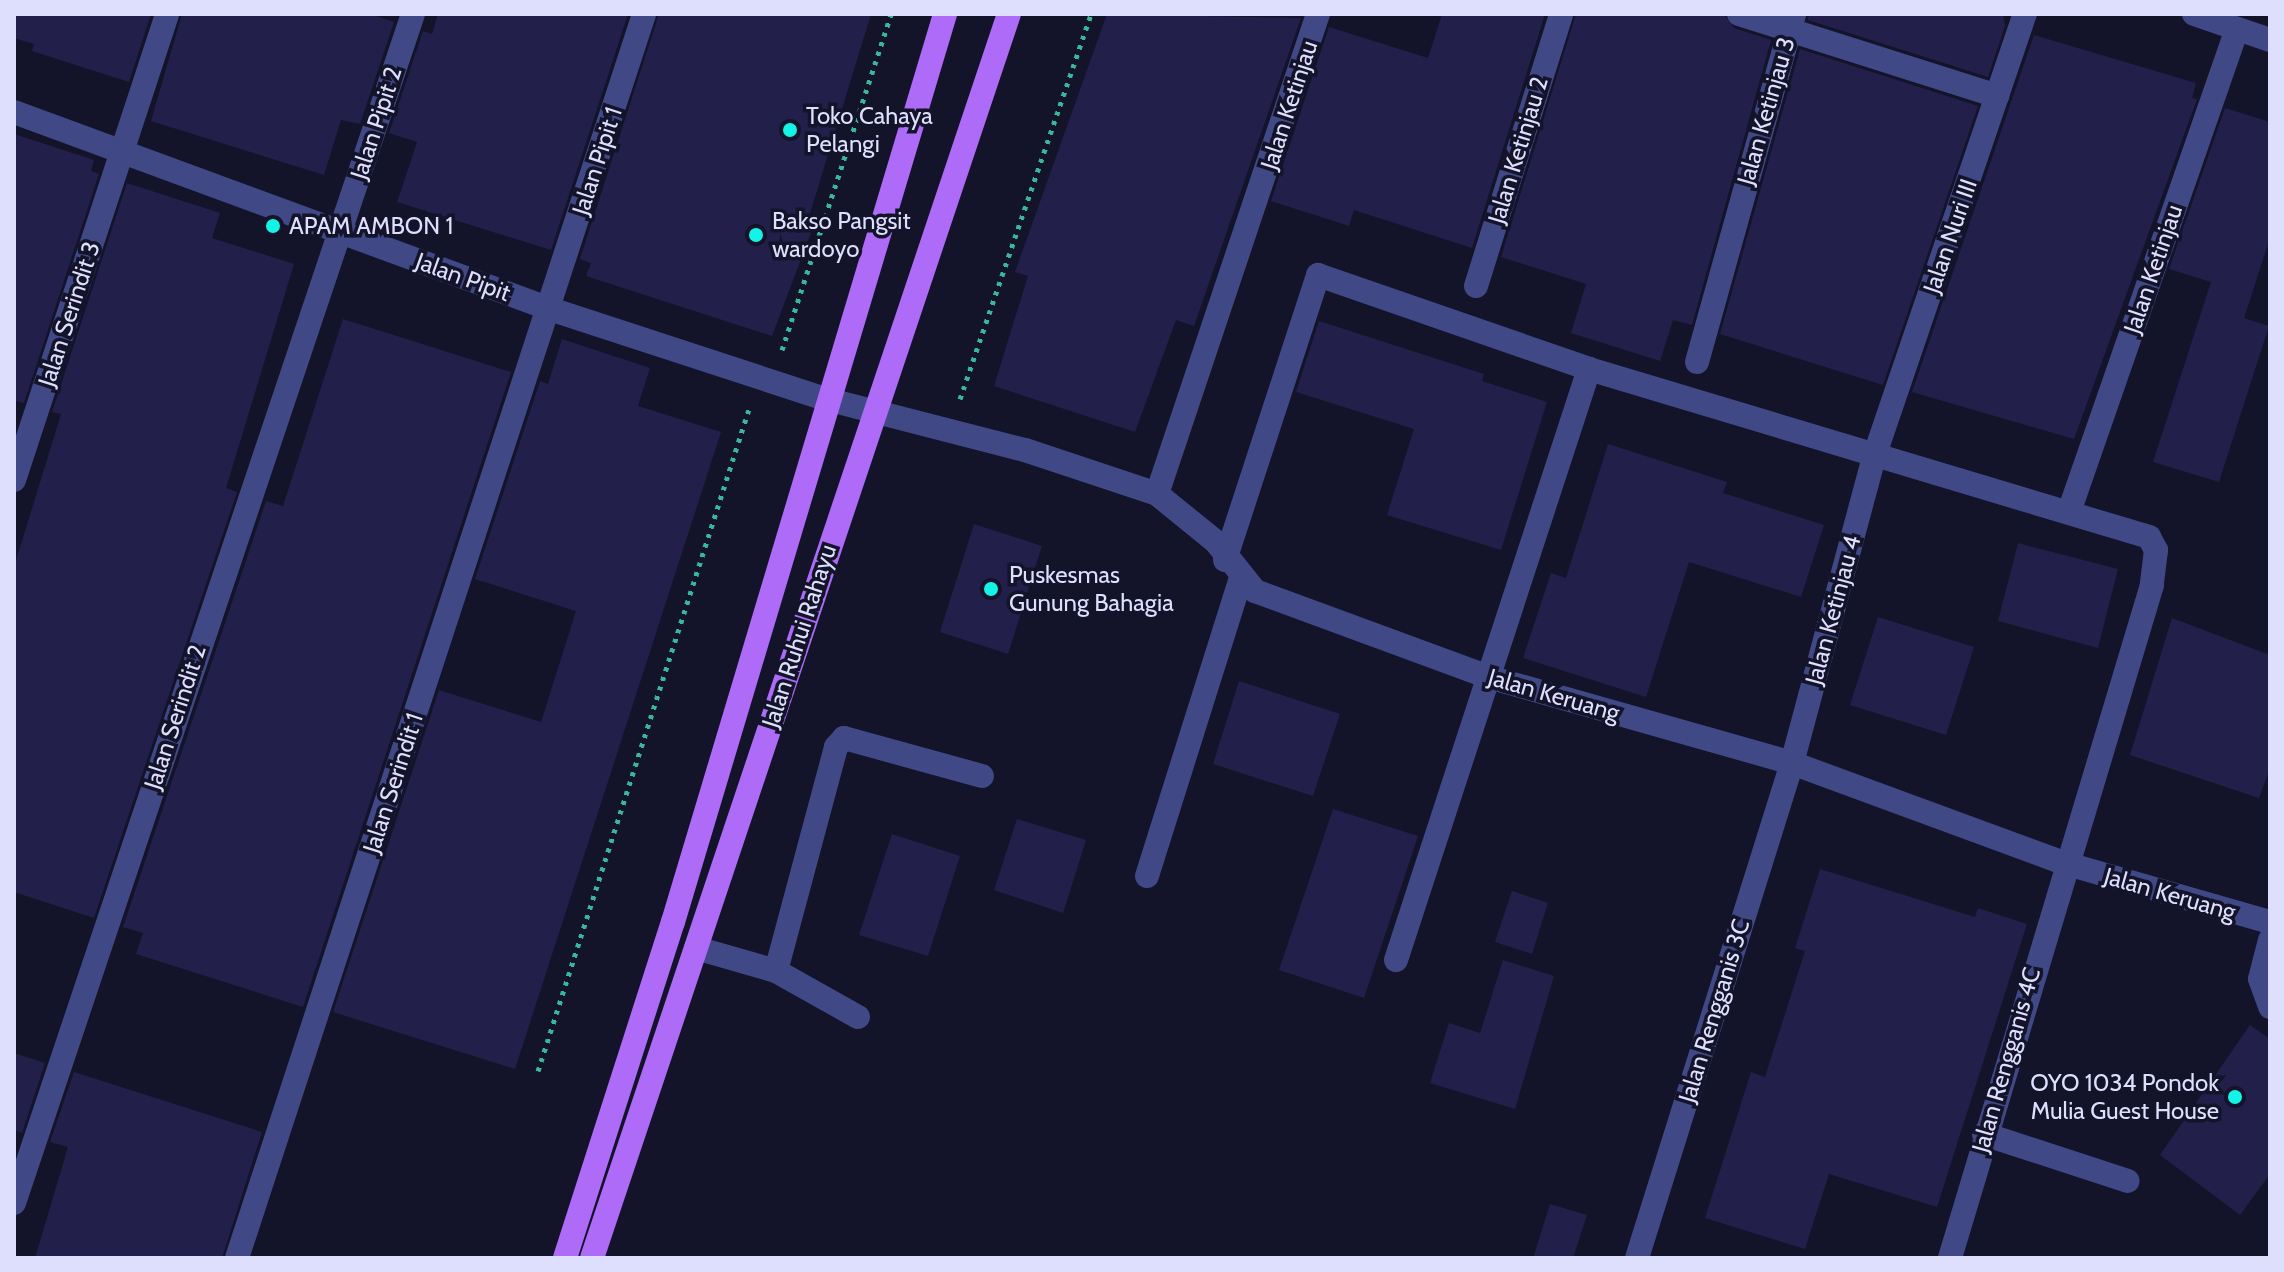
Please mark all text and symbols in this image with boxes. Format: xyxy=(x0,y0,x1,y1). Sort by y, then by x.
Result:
street label: Jalan Ketinjau 3 xyxy=(1731,34,1801,188)
street label: Jalan Ketinjau xyxy=(1255,37,1323,173)
street label: Jalan Pipit 2 xyxy=(344,63,408,183)
street label: Jalan Ketinjau 2 xyxy=(1482,73,1554,227)
place label: Toko Cahaya Pelangi xyxy=(806,102,933,158)
street label: Jalan Pipit 1 xyxy=(566,103,628,219)
marker: Toko Cahaya Pelangi xyxy=(781,121,799,139)
street label: Jalan Nuri III xyxy=(1917,175,1983,297)
street label: Jalan Ketinjau xyxy=(2118,201,2188,337)
place label: Bakso Pangsit wardoyo xyxy=(772,207,911,263)
place label: APAM AMBON 1 xyxy=(289,212,453,240)
marker: APAM AMBON 1 xyxy=(264,217,282,235)
marker: Bakso Pangsit wardoyo xyxy=(747,226,765,244)
street label: Jalan Serindit 3 xyxy=(32,238,106,390)
street label: Jalan Pipit xyxy=(412,247,514,307)
street label: Jalan Ketinjau 4 xyxy=(1799,532,1867,688)
street label: Jalan Ruhui Rahayu xyxy=(756,541,842,731)
place label: Puskesmas Gunung Bahagia xyxy=(1009,561,1174,617)
marker: Puskesmas Gunung Bahagia xyxy=(980,578,1002,600)
street label: Jalan Serindit 2 xyxy=(138,641,212,793)
street label: Jalan Keruang xyxy=(1485,662,1623,728)
street label: Jalan Serindit 1 xyxy=(357,709,429,857)
street label: Jalan Keruang xyxy=(2101,861,2239,927)
street label: Jalan Rengganis 3C xyxy=(1672,916,1756,1106)
street label: Jalan Rengganis 4C xyxy=(1966,964,2046,1156)
place label: OYO 1034 Pondok Mulia Guest House xyxy=(2030,1069,2219,1125)
marker: OYO 1034 Pondok Mulia Guest House xyxy=(2226,1088,2244,1106)

